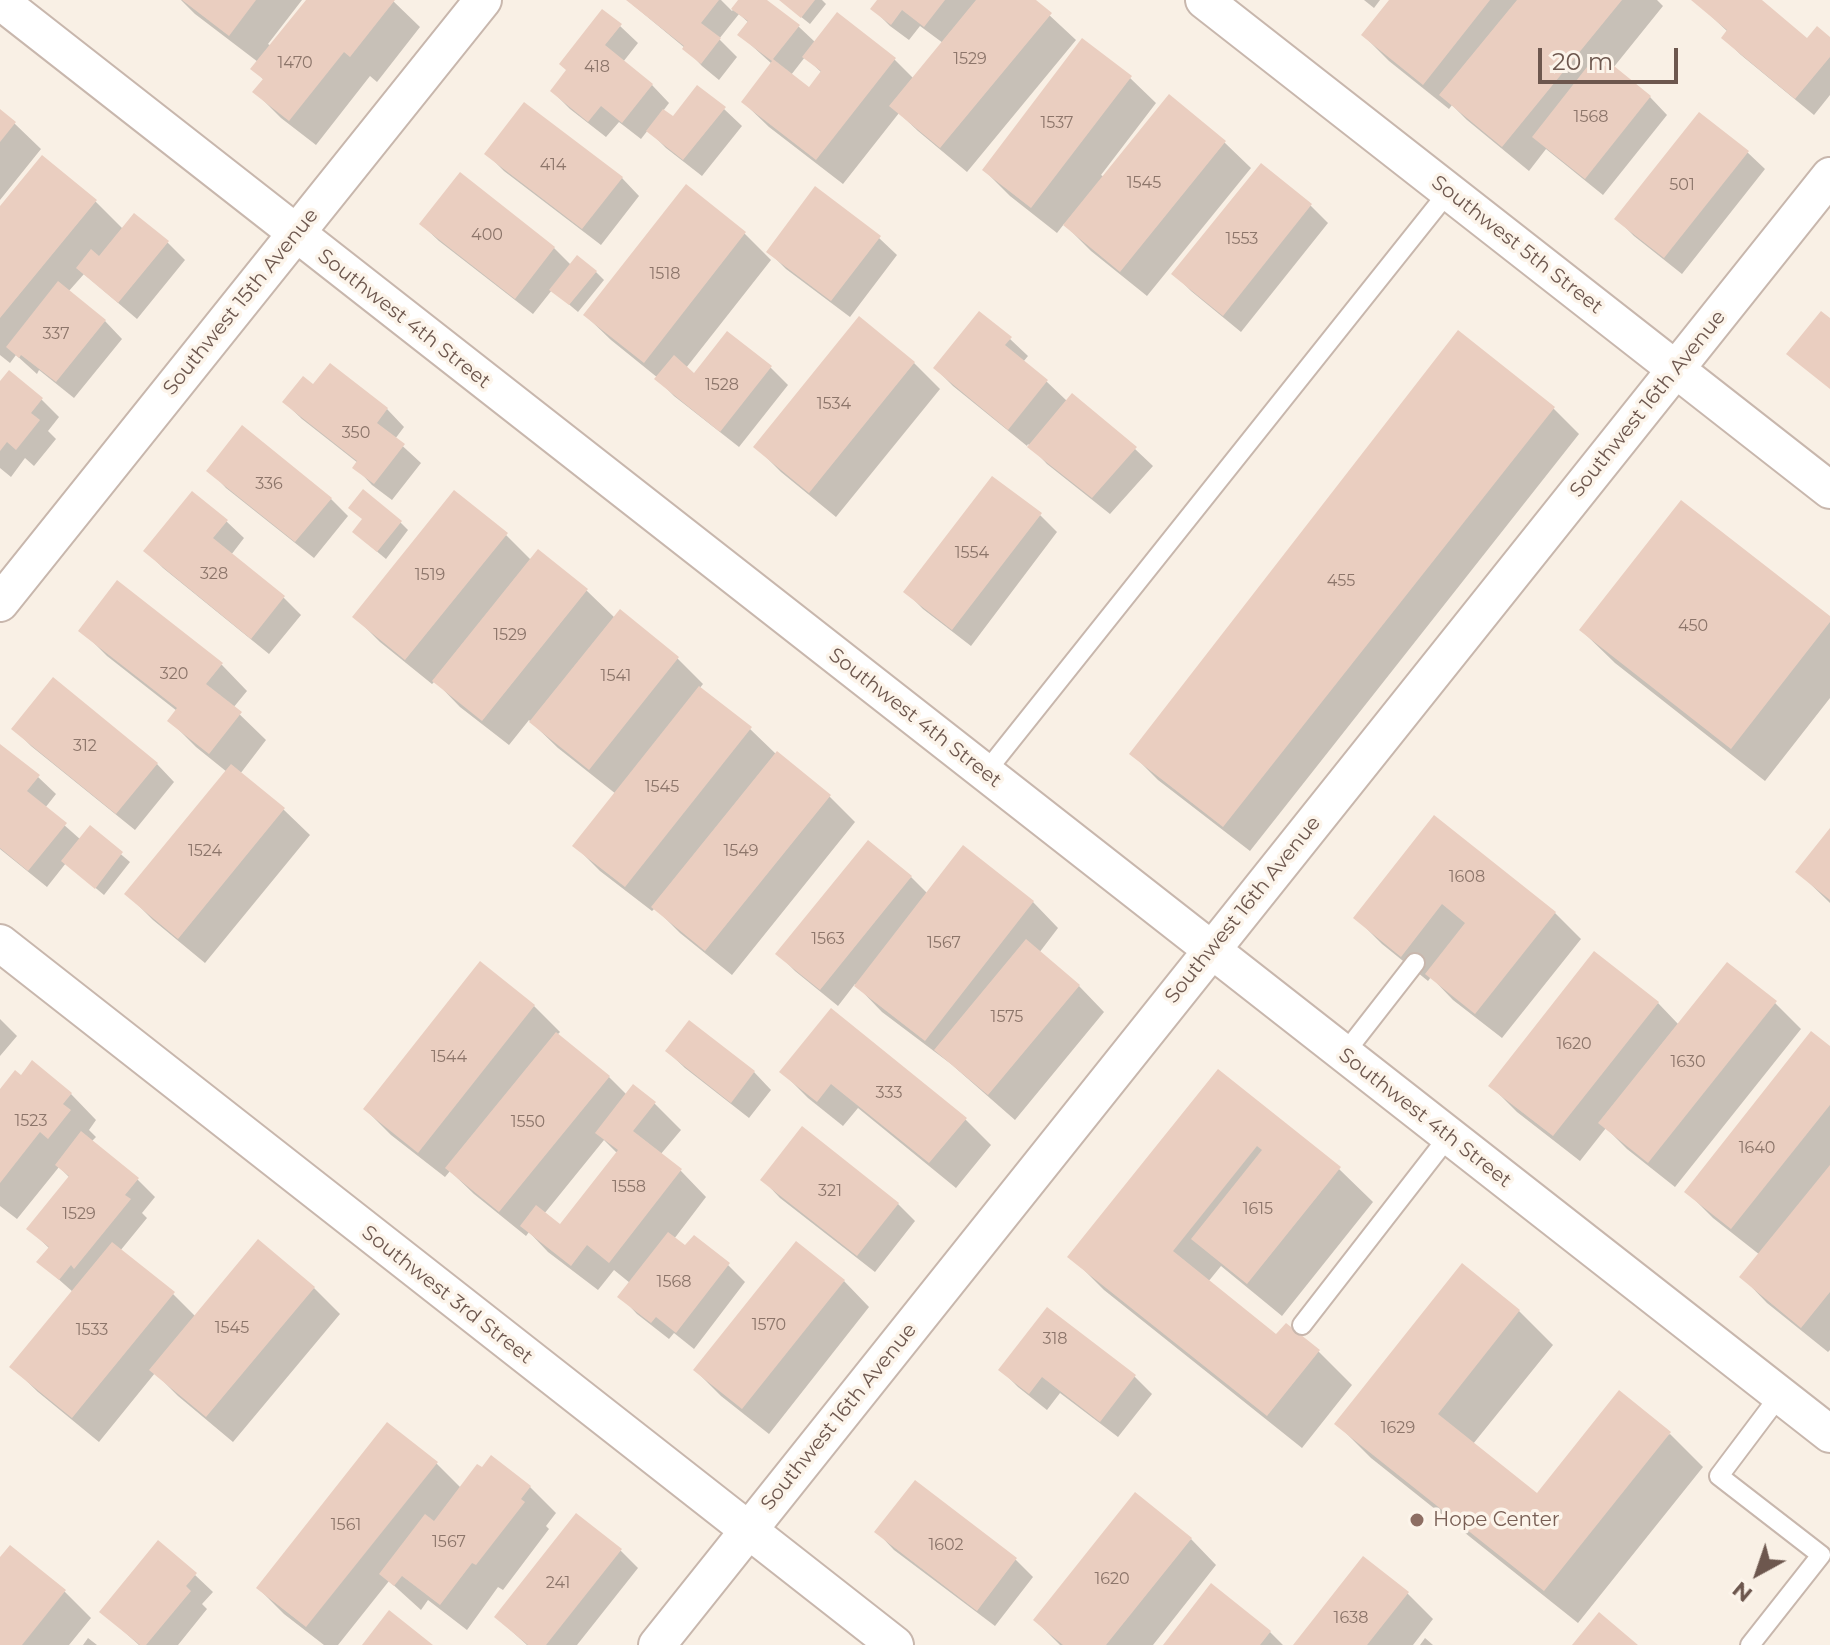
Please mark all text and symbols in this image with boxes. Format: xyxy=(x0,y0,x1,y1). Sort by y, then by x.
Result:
scale bar xyxy=(1542,32,1682,82)
text: 20 m xyxy=(1552,47,1613,76)
house number: 1529 xyxy=(953,49,987,69)
house number: 1470 xyxy=(277,53,313,73)
house number: 418 xyxy=(584,57,610,77)
house number: 1568 xyxy=(1574,107,1608,127)
house number: 1537 xyxy=(1041,113,1073,133)
house number: 414 xyxy=(540,155,566,175)
street label: Southwest 5th Street xyxy=(1427,171,1607,319)
house number: 1545 xyxy=(1127,173,1161,193)
house number: 501 xyxy=(1669,175,1695,195)
street label: Southwest 15th Avenue xyxy=(158,204,324,400)
house number: 400 xyxy=(471,225,503,245)
house number: 1553 xyxy=(1226,229,1258,249)
street label: Southwest 4th Street xyxy=(313,244,495,394)
house number: 1518 xyxy=(650,264,680,284)
street label: Southwest 16th Avenue xyxy=(1565,306,1731,502)
house number: 337 xyxy=(42,324,70,344)
house number: 1528 xyxy=(705,375,739,395)
house number: 1534 xyxy=(817,394,851,414)
house number: 350 xyxy=(342,423,370,443)
house number: 336 xyxy=(255,474,283,494)
house number: 1554 xyxy=(955,543,989,563)
house number: 328 xyxy=(200,564,228,584)
house number: 1519 xyxy=(415,565,445,585)
house number: 455 xyxy=(1327,571,1355,591)
house number: 450 xyxy=(1678,616,1708,636)
house number: 1529 xyxy=(493,625,527,645)
street label: Southwest 4th Street xyxy=(824,643,1006,793)
house number: 320 xyxy=(160,664,188,684)
house number: 1541 xyxy=(601,666,631,686)
house number: 312 xyxy=(73,736,97,756)
house number: 1545 xyxy=(645,777,679,797)
street label: Southwest 16th Avenue xyxy=(1160,812,1326,1008)
house number: 1524 xyxy=(188,841,222,861)
house number: 1549 xyxy=(723,841,759,861)
house number: 1608 xyxy=(1449,867,1485,887)
house number: 1563 xyxy=(811,929,845,949)
house number: 1567 xyxy=(927,933,961,953)
house number: 1575 xyxy=(991,1007,1023,1027)
house number: 1620 xyxy=(1556,1034,1592,1054)
street label: Southwest 4th Street xyxy=(1334,1043,1516,1193)
house number: 1544 xyxy=(431,1047,467,1067)
house number: 1630 xyxy=(1670,1052,1706,1072)
house number: 333 xyxy=(876,1083,902,1103)
house number: 1523 xyxy=(15,1111,47,1131)
house number: 1550 xyxy=(511,1112,545,1132)
house number: 1640 xyxy=(1739,1138,1775,1158)
house number: 1558 xyxy=(612,1177,646,1197)
house number: 321 xyxy=(818,1181,842,1201)
house number: 1615 xyxy=(1243,1199,1273,1219)
house number: 1529 xyxy=(62,1204,96,1224)
street label: Southwest 3rd Street xyxy=(357,1221,537,1369)
house number: 1568 xyxy=(657,1272,691,1292)
house number: 1570 xyxy=(752,1315,786,1335)
house number: 1545 xyxy=(215,1318,249,1338)
street label: Southwest 16th Avenue xyxy=(756,1319,922,1515)
house number: 1533 xyxy=(76,1320,108,1340)
house number: 318 xyxy=(1042,1329,1068,1349)
house number: 1629 xyxy=(1381,1418,1415,1438)
place label: Hope Center xyxy=(1433,1508,1560,1532)
marker: Hope Center xyxy=(1408,1511,1426,1529)
house number: 1561 xyxy=(331,1515,361,1535)
house number: 1567 xyxy=(432,1532,466,1552)
north arrow xyxy=(1718,1533,1798,1613)
house number: 1602 xyxy=(928,1535,964,1555)
house number: 1620 xyxy=(1094,1569,1130,1589)
house number: 241 xyxy=(546,1573,570,1593)
text: N xyxy=(1727,1576,1758,1608)
house number: 1638 xyxy=(1334,1608,1368,1628)

